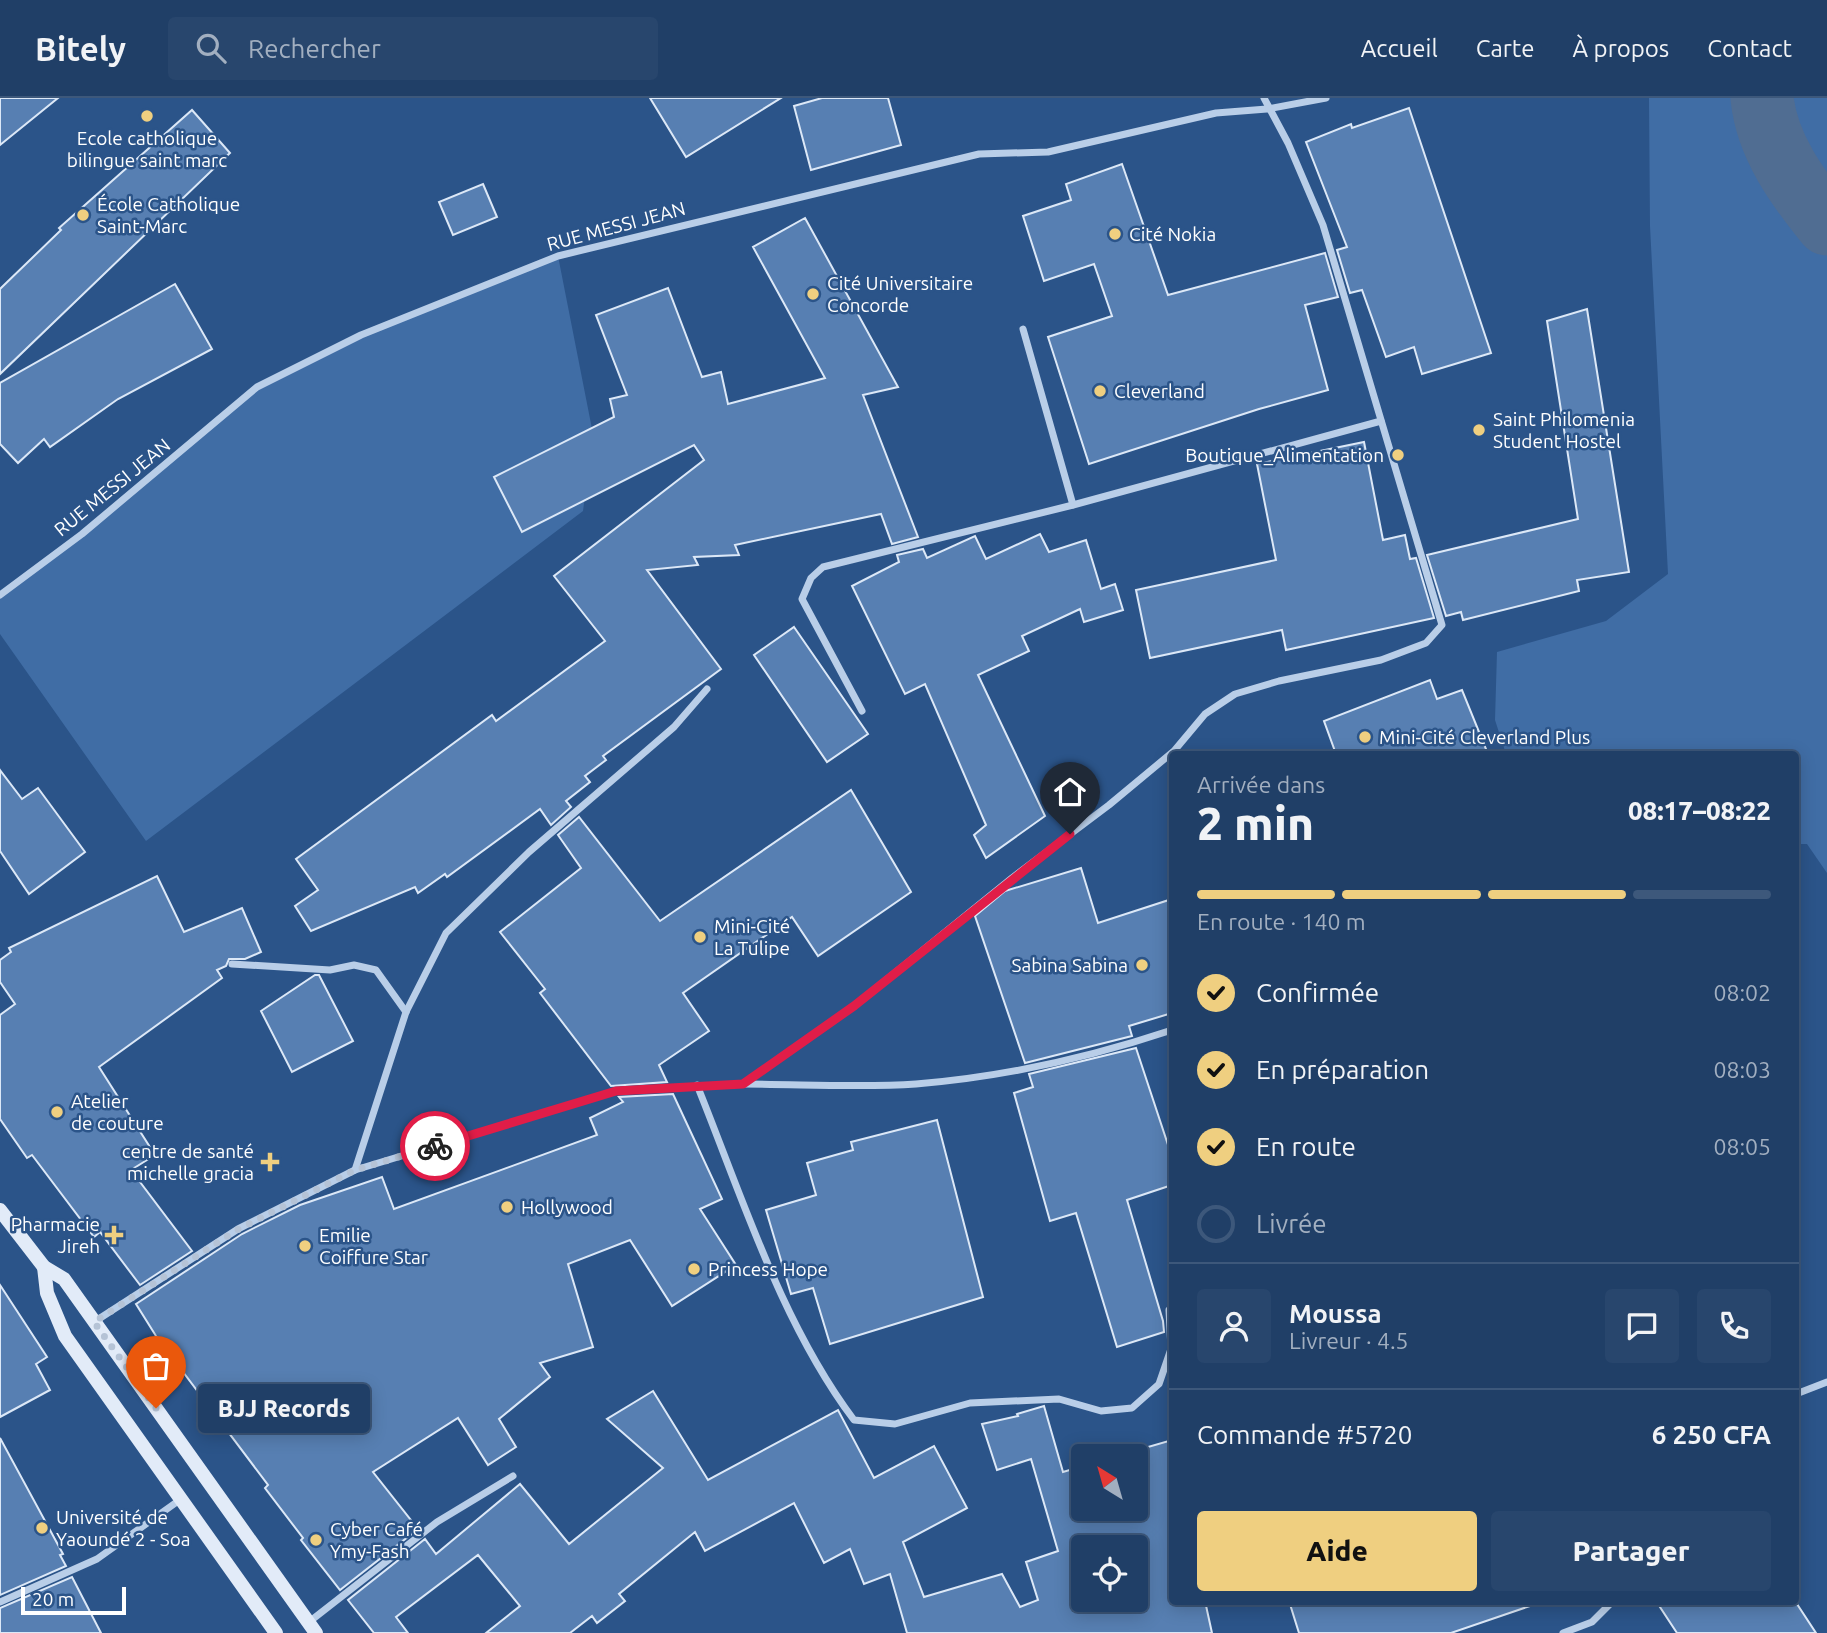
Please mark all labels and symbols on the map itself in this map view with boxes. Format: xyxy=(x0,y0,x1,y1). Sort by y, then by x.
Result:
marker: Ecole catholique bilingue saint marc xyxy=(139,108,155,124)
place label: Ecole catholique bilingue saint marc xyxy=(67,127,227,171)
place label: École Catholique Saint-Marc xyxy=(97,193,240,237)
street label: RUE MESSI JEAN xyxy=(544,197,688,255)
marker: École Catholique Saint-Marc xyxy=(75,207,91,223)
place label: Cité Nokia xyxy=(1129,223,1216,245)
marker: Cité Nokia xyxy=(1107,226,1123,242)
place label: Cité Universitaire Concorde xyxy=(827,272,973,316)
marker: Cité Universitaire Concorde xyxy=(805,286,821,302)
place label: Cleverland xyxy=(1114,380,1205,402)
marker: Cleverland xyxy=(1092,383,1108,399)
place label: Saint Philomenia Student Hostel xyxy=(1493,408,1635,452)
marker: Saint Philomenia Student Hostel xyxy=(1471,422,1487,438)
street label: RUE MESSI JEAN xyxy=(50,434,174,540)
place label: Boutique_Alimentation xyxy=(1185,444,1384,466)
marker: Boutique_Alimentation xyxy=(1390,447,1406,463)
place label: Mini-Cité Cleverland Plus xyxy=(1379,726,1590,748)
marker: Mini-Cité Cleverland Plus xyxy=(1357,729,1373,745)
pin xyxy=(1040,762,1100,834)
place label: Mini-Cité La Tulipe xyxy=(714,915,790,959)
marker: Mini-Cité La Tulipe xyxy=(692,929,708,945)
place label: Sabina Sabina xyxy=(1011,954,1128,976)
marker: Sabina Sabina xyxy=(1134,957,1150,973)
place label: Atelier de couture xyxy=(71,1090,164,1134)
marker: Atelier de couture xyxy=(49,1104,65,1120)
courier xyxy=(400,1111,470,1181)
place label: centre de santé michelle gracia xyxy=(122,1140,254,1184)
marker: centre de santé michelle gracia xyxy=(260,1152,280,1172)
place label: Hollywood xyxy=(521,1196,613,1218)
marker: Hollywood xyxy=(499,1199,515,1215)
place label: Pharmacie Jireh xyxy=(11,1213,100,1257)
place label: Emilie Coiffure Star xyxy=(319,1224,428,1268)
marker: Pharmacie Jireh xyxy=(106,1227,122,1243)
marker: Emilie Coiffure Star xyxy=(297,1238,313,1254)
place label: Princess Hope xyxy=(708,1258,828,1280)
marker: Princess Hope xyxy=(686,1261,702,1277)
pin xyxy=(126,1336,186,1408)
callout: BJJ Records xyxy=(198,1384,370,1432)
north arrow xyxy=(1071,1444,1148,1521)
place label: Université de Yaoundé 2 - Soa xyxy=(56,1506,191,1550)
place label: Cyber Café Ymy-Fash xyxy=(330,1518,423,1562)
marker: Université de Yaoundé 2 - Soa xyxy=(34,1520,50,1536)
marker: Cyber Café Ymy-Fash xyxy=(308,1532,324,1548)
scale bar xyxy=(21,1584,126,1616)

